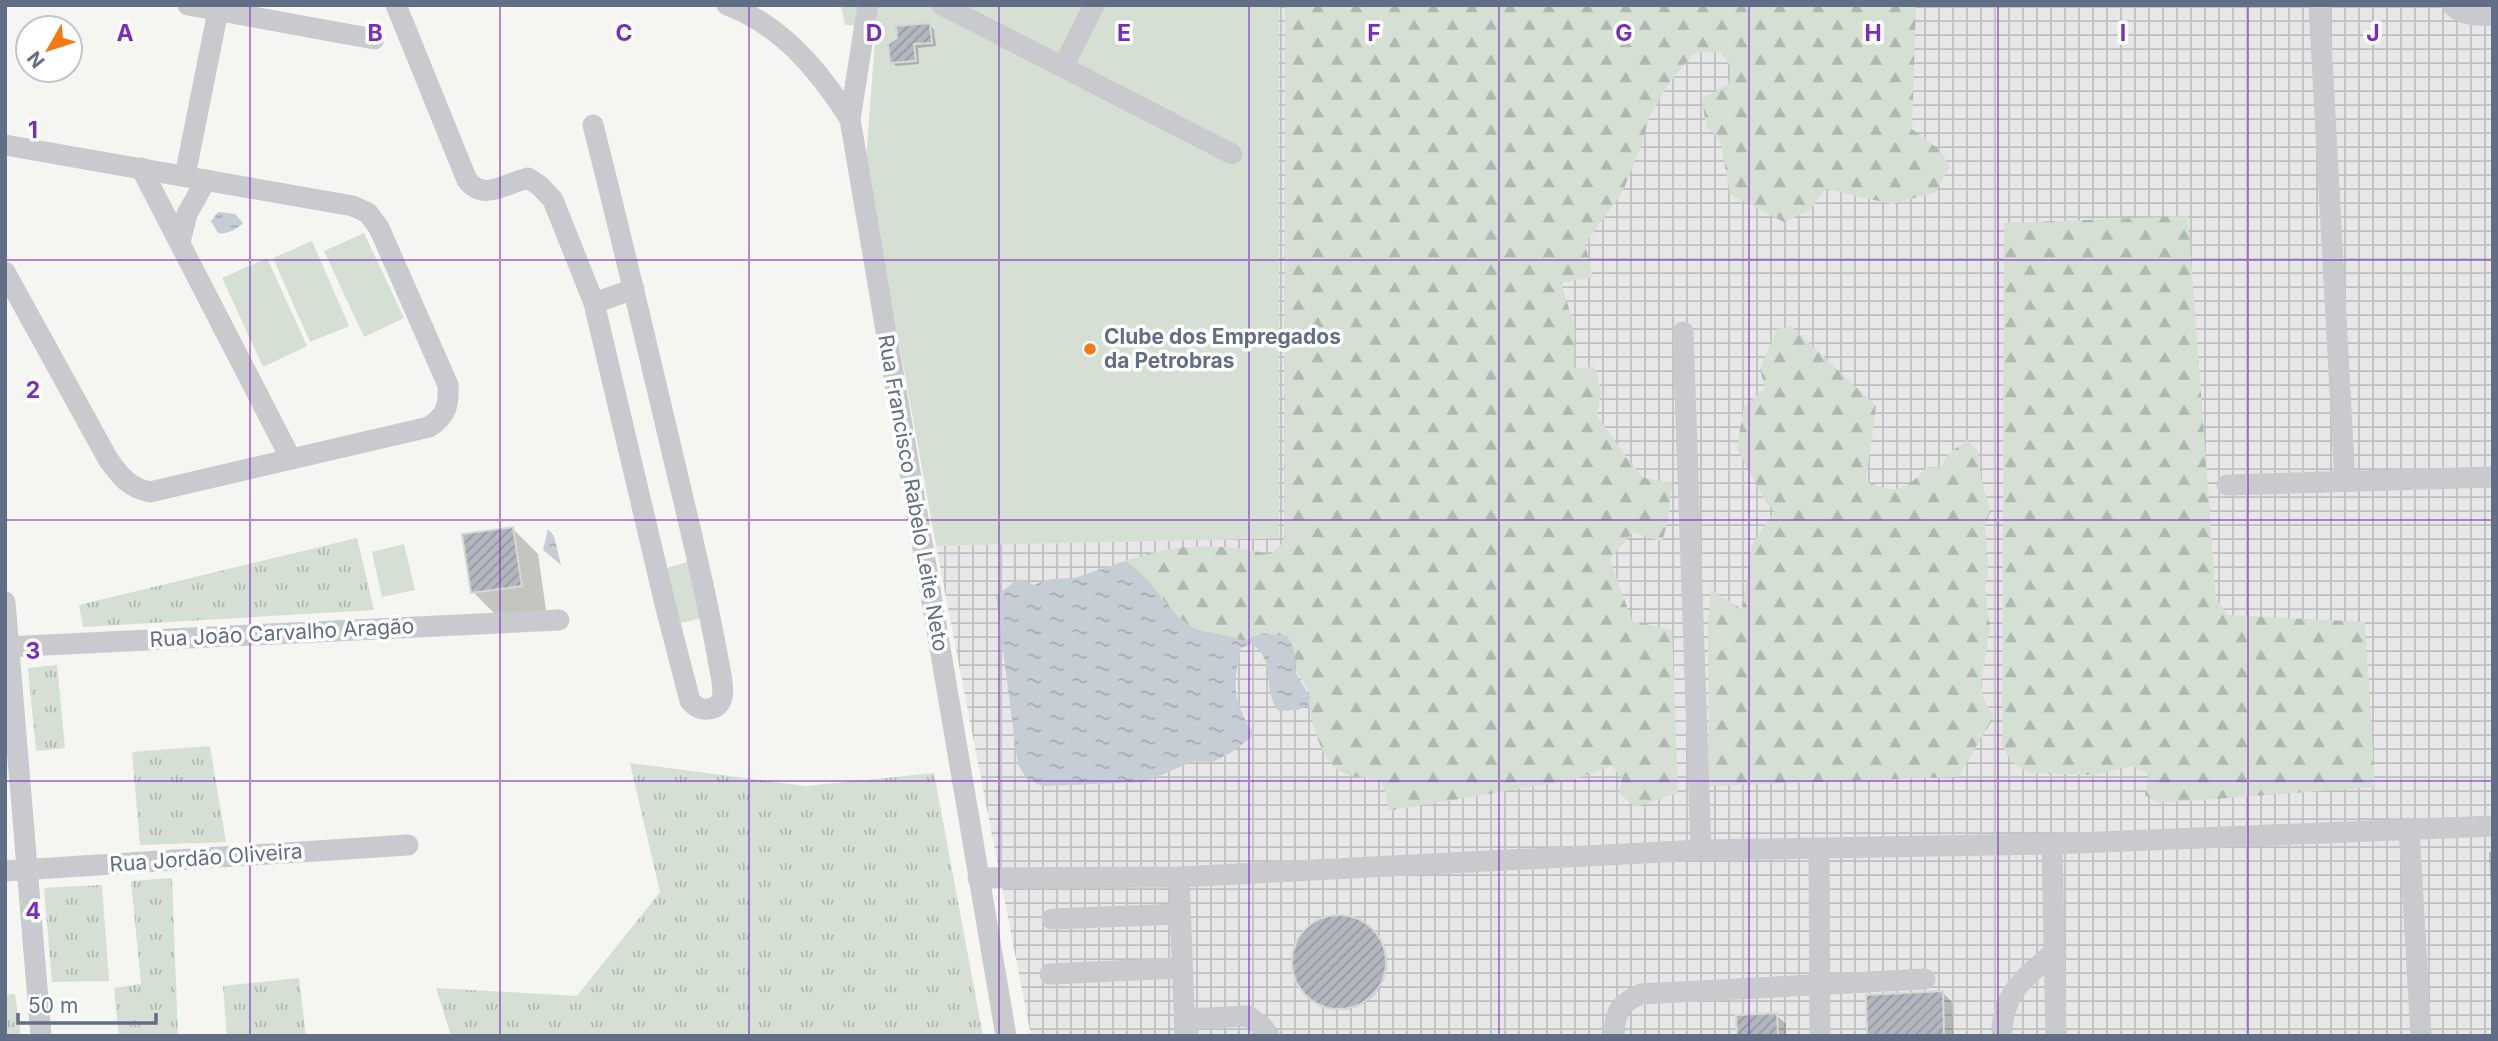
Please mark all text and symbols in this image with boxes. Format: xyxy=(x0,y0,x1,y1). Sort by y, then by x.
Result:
north arrow xyxy=(14,14,84,84)
text: A xyxy=(116,19,134,47)
text: B xyxy=(367,19,383,47)
text: C xyxy=(615,19,633,47)
text: D xyxy=(866,19,882,47)
text: E xyxy=(1117,19,1131,47)
text: F xyxy=(1367,19,1381,47)
text: G xyxy=(1615,19,1633,47)
text: H xyxy=(1864,19,1882,47)
text: I xyxy=(2120,19,2126,47)
text: J xyxy=(2366,19,2380,47)
text: N xyxy=(23,47,50,72)
text: 1 xyxy=(28,116,38,144)
place label: Clube dos Empregados da Petrobras xyxy=(1104,324,1341,373)
street label: Rua Francisco Rabelo Leite Neto xyxy=(873,332,954,653)
marker: Clube dos Empregados da Petrobras xyxy=(1082,341,1098,357)
text: 2 xyxy=(26,376,40,404)
street label: Rua João Carvalho Aragão xyxy=(149,613,415,652)
text: 3 xyxy=(26,637,40,665)
street label: Rua Jordão Oliveira xyxy=(109,838,303,877)
text: 4 xyxy=(25,897,41,925)
scale bar xyxy=(18,982,156,1026)
text: 50 m xyxy=(28,993,78,1018)

